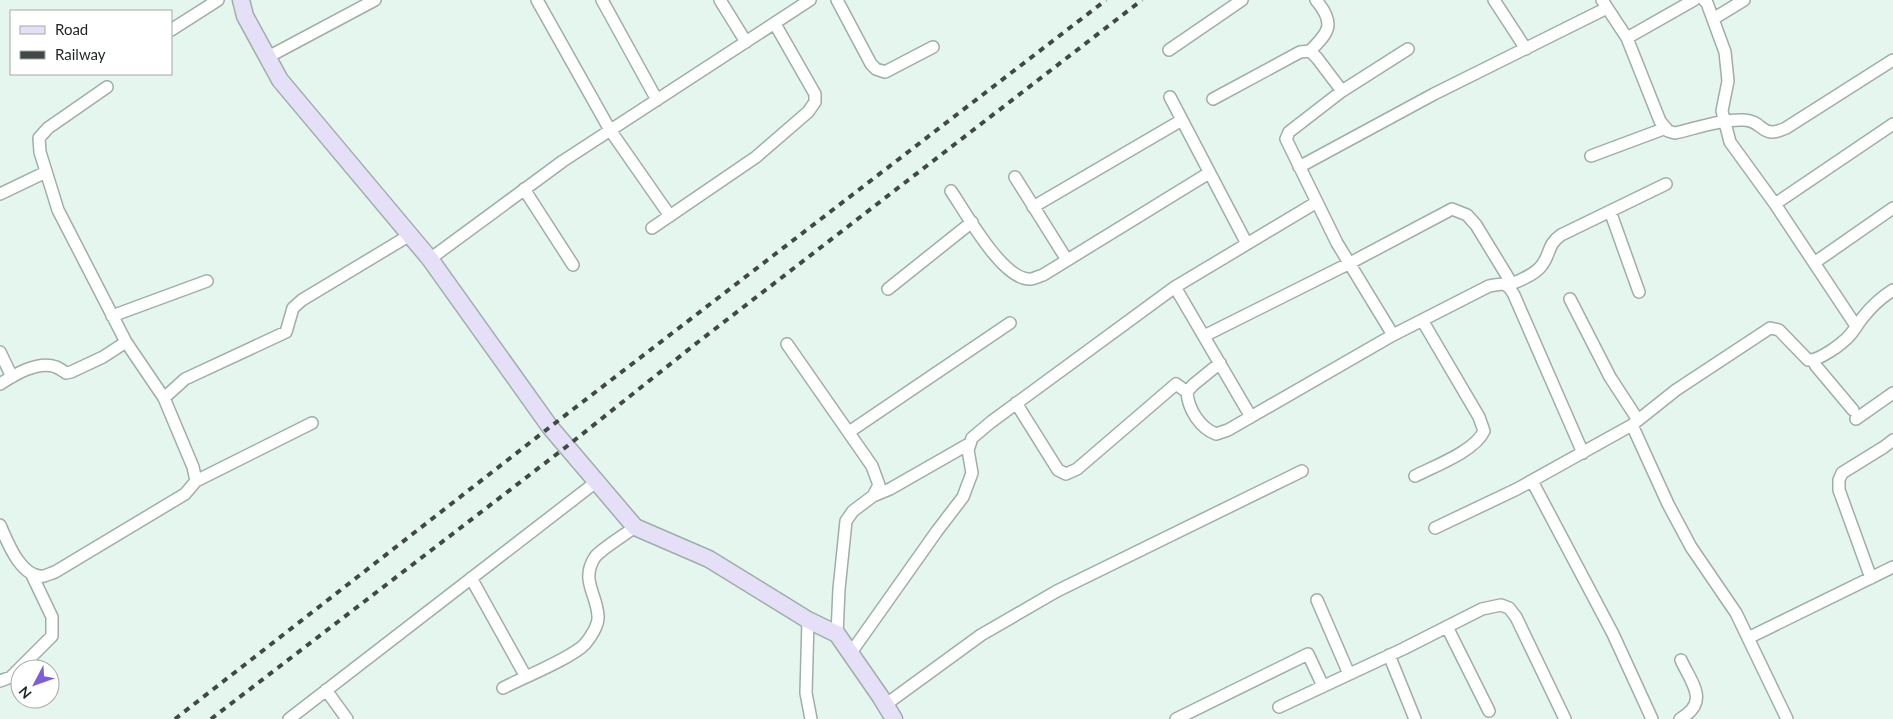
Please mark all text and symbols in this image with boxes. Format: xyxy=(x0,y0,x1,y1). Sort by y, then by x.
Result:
legend xyxy=(10,10,172,75)
text: Road xyxy=(55,20,88,38)
text: Railway xyxy=(55,45,106,63)
north arrow xyxy=(10,659,60,709)
text: N xyxy=(15,683,35,703)

